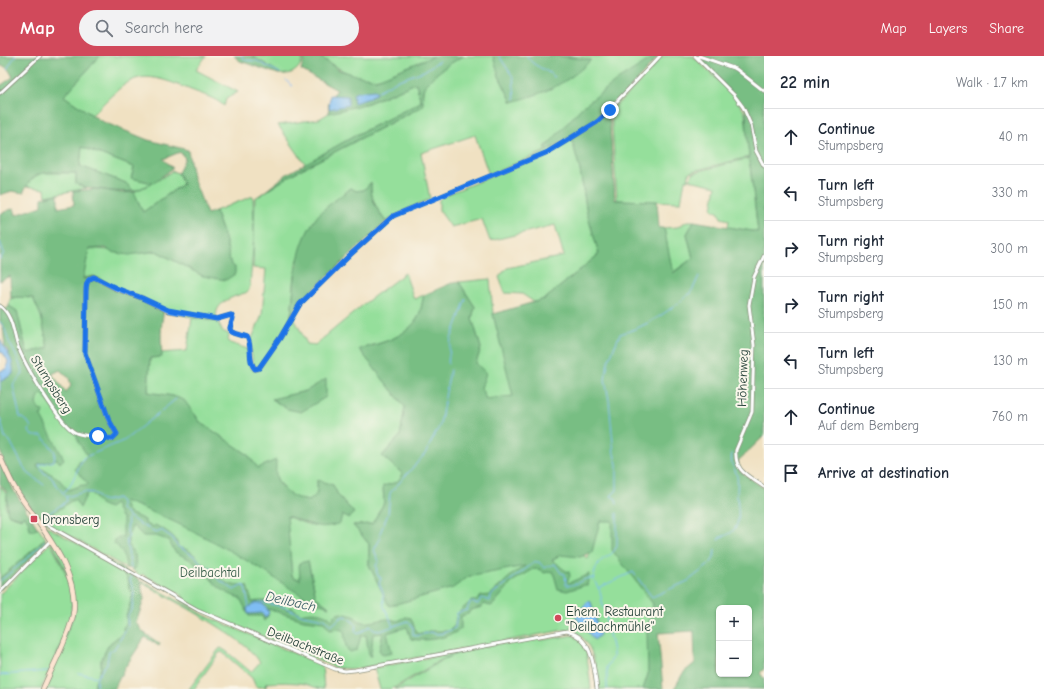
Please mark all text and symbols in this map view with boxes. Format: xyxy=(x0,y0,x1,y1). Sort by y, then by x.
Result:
search box xyxy=(79,10,359,46)
text: Map xyxy=(20,17,55,39)
icon: search xyxy=(93,17,115,39)
text: Search here xyxy=(125,19,203,37)
text: Map xyxy=(880,20,907,37)
text: Layers xyxy=(929,20,967,37)
text: Share xyxy=(989,20,1024,37)
text: 22 min xyxy=(780,73,830,92)
text: Walk · 1.7 km xyxy=(956,75,1028,90)
route end xyxy=(601,101,619,119)
text: Continue xyxy=(818,120,875,138)
icon: ahead xyxy=(780,126,802,148)
text: 40 m xyxy=(999,129,1028,144)
text: Stumpsberg xyxy=(818,138,884,153)
text: Turn left xyxy=(818,176,874,194)
icon: left xyxy=(780,182,802,204)
text: 330 m xyxy=(992,185,1028,200)
text: Stumpsberg xyxy=(818,194,884,209)
text: Turn right xyxy=(818,232,884,250)
icon: right xyxy=(780,238,802,260)
text: 300 m xyxy=(990,241,1028,256)
text: Stumpsberg xyxy=(818,250,884,265)
text: Turn right xyxy=(818,288,884,306)
icon: right xyxy=(780,294,802,316)
text: 150 m xyxy=(993,297,1028,312)
text: Stumpsberg xyxy=(818,306,884,321)
text: Turn left xyxy=(818,344,874,362)
street label: Höhenweg xyxy=(734,349,751,407)
icon: left xyxy=(780,350,802,372)
street label: Stumpsberg xyxy=(28,352,75,416)
text: 130 m xyxy=(993,353,1028,368)
text: Stumpsberg xyxy=(818,362,884,377)
text: Continue xyxy=(818,400,875,418)
icon: ahead xyxy=(780,406,802,428)
text: 760 m xyxy=(992,409,1028,424)
text: Auf dem Bemberg xyxy=(818,418,919,433)
route start xyxy=(89,427,107,445)
icon: arrive xyxy=(780,462,802,484)
text: Arrive at destination xyxy=(818,464,949,482)
place label: Dronsberg xyxy=(42,512,100,527)
marker: Dronsberg xyxy=(29,514,39,524)
park label: Deilbachtal xyxy=(180,565,240,580)
water label: Deilbach xyxy=(264,587,318,616)
place label: Ehem. Restaurant "Deilbachmühle" xyxy=(566,604,664,634)
map controls xyxy=(716,605,752,677)
button: + xyxy=(716,605,752,641)
marker: Ehem. Restaurant "Deilbachmühle" xyxy=(553,613,563,623)
street label: Deilbachstraße xyxy=(265,623,347,668)
button: − xyxy=(716,641,752,677)

